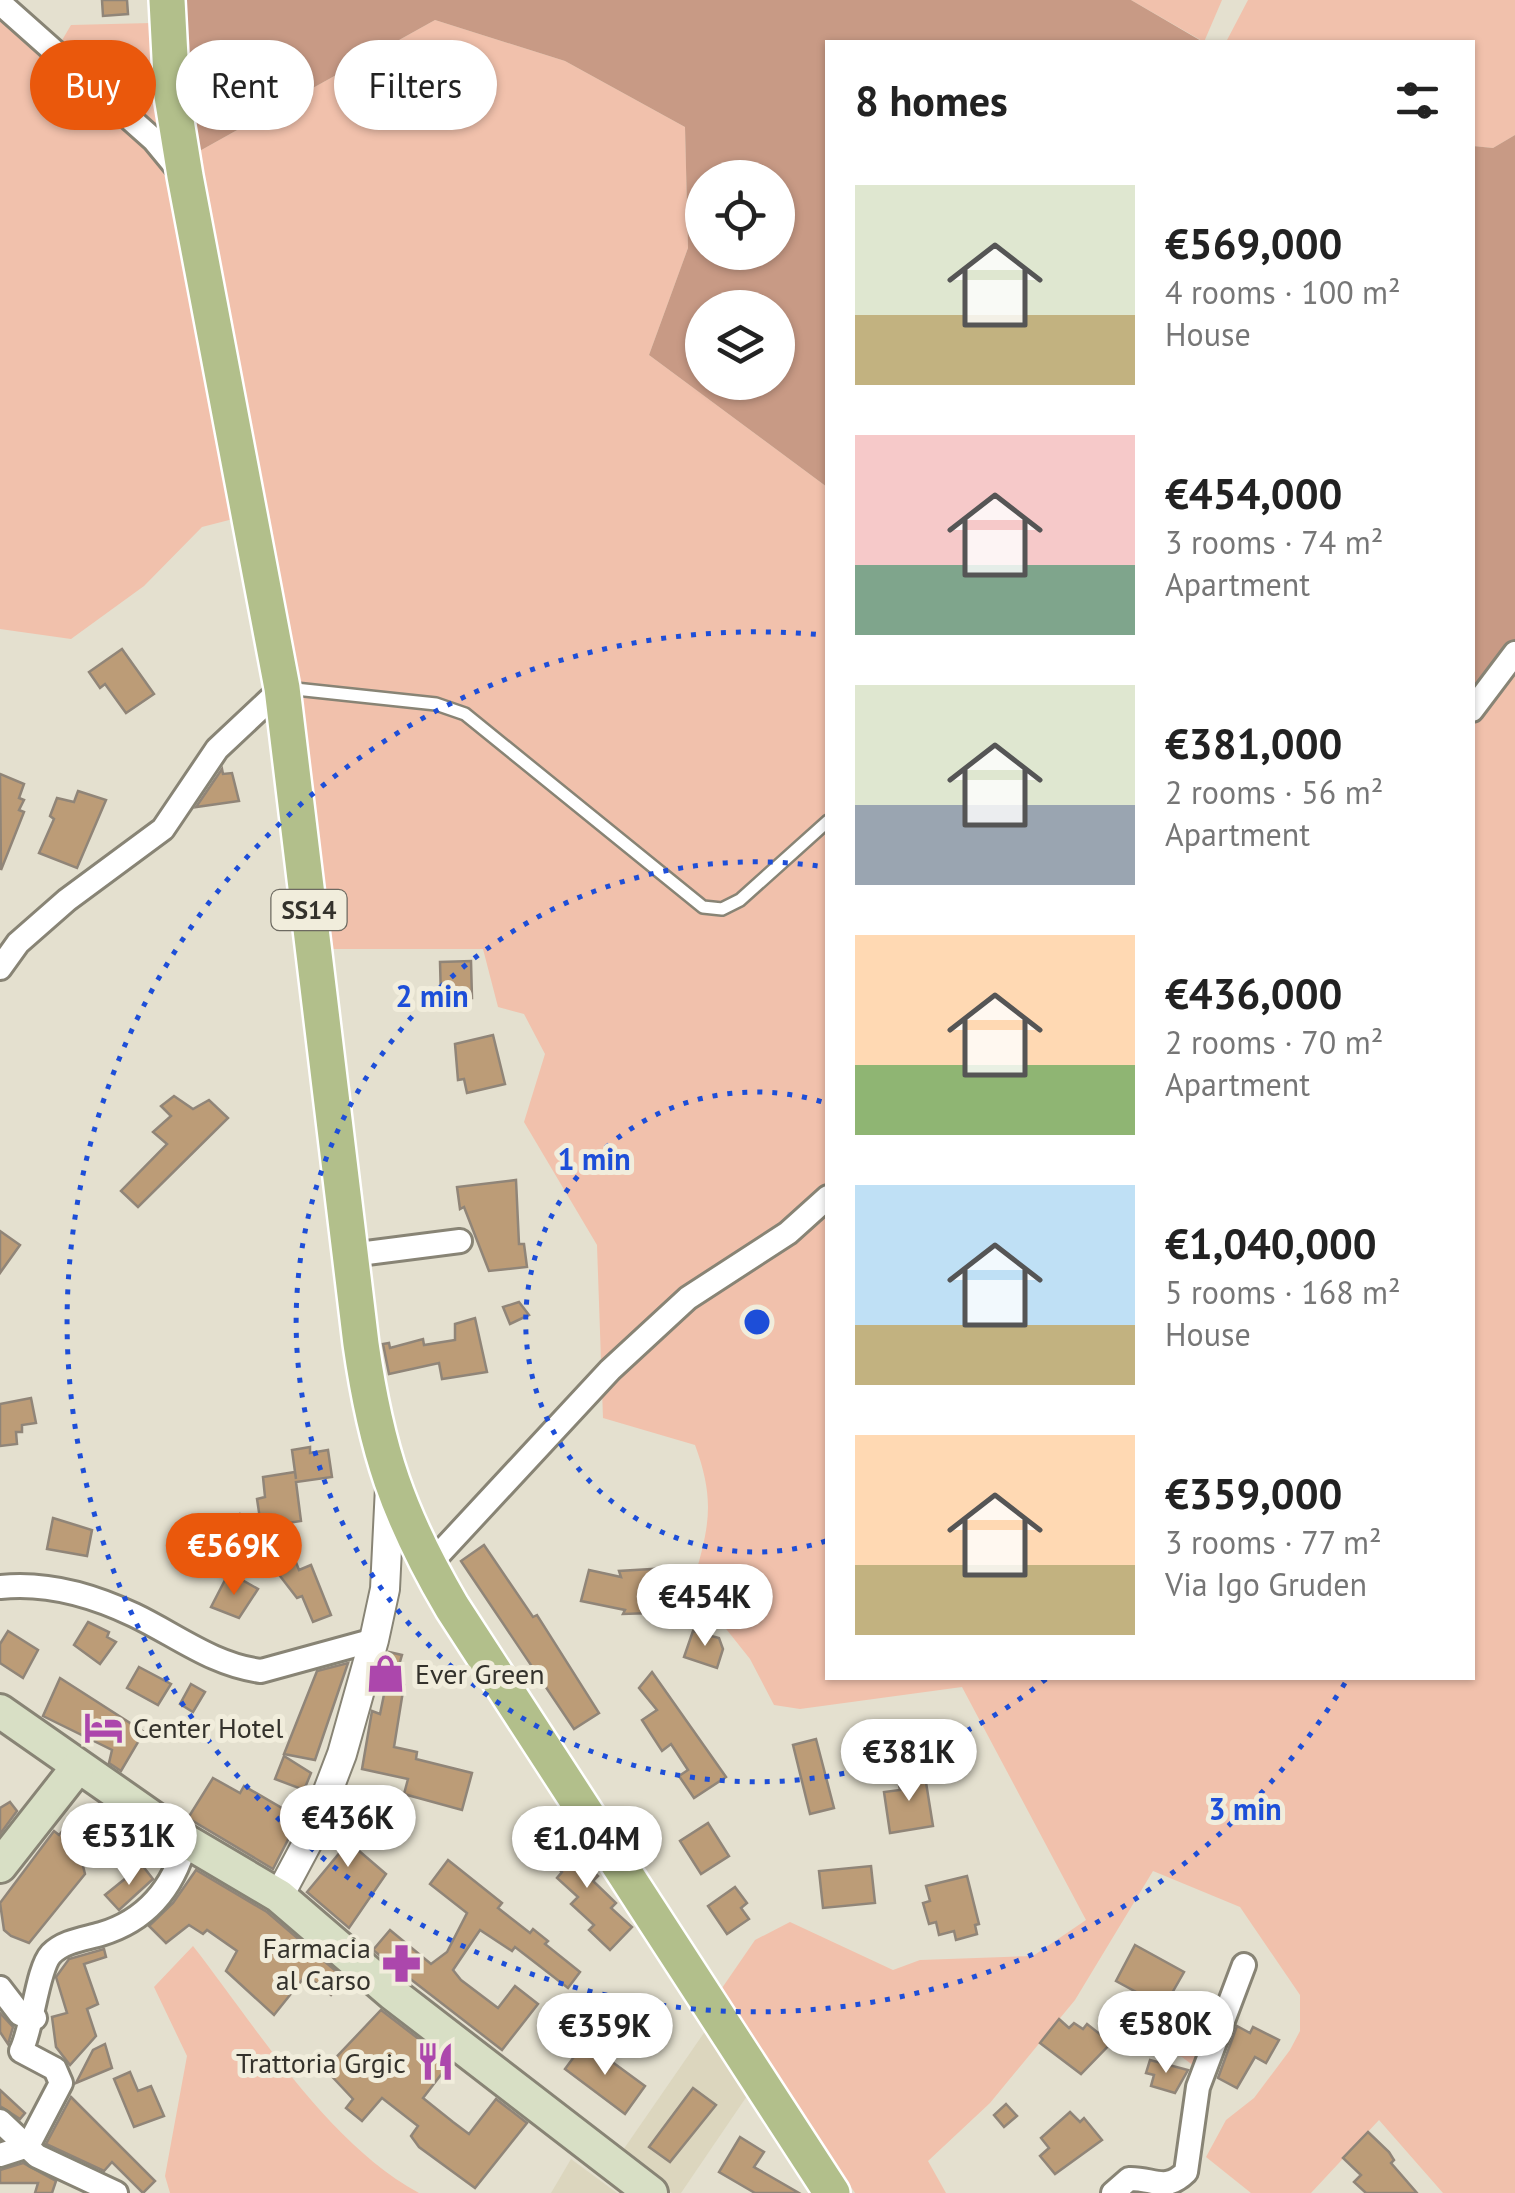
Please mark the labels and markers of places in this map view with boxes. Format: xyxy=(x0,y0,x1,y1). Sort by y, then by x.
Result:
centre of rings xyxy=(739,1304,775,1340)
pin: €569K xyxy=(164,1513,304,1598)
pin: €454K xyxy=(635,1564,775,1649)
shop icon: Ever Green xyxy=(364,1652,406,1694)
place label: Ever Green xyxy=(415,1655,545,1692)
hotel icon: Center Hotel xyxy=(82,1706,124,1748)
place label: Center Hotel xyxy=(133,1709,283,1746)
pin: €381K xyxy=(839,1719,979,1804)
pin: €436K xyxy=(278,1785,418,1870)
pin: €531K xyxy=(59,1803,199,1888)
pin: €1.04M xyxy=(506,1806,668,1891)
place label: Farmacia al Carso xyxy=(262,1929,371,1998)
pharmacy icon: Farmacia al Carso xyxy=(380,1942,422,1984)
pin: €580K xyxy=(1096,1991,1236,2076)
pin: €359K xyxy=(535,1993,675,2078)
restaurant icon: Trattoria Grgic xyxy=(415,2041,457,2083)
place label: Trattoria Grgic xyxy=(236,2044,406,2081)

